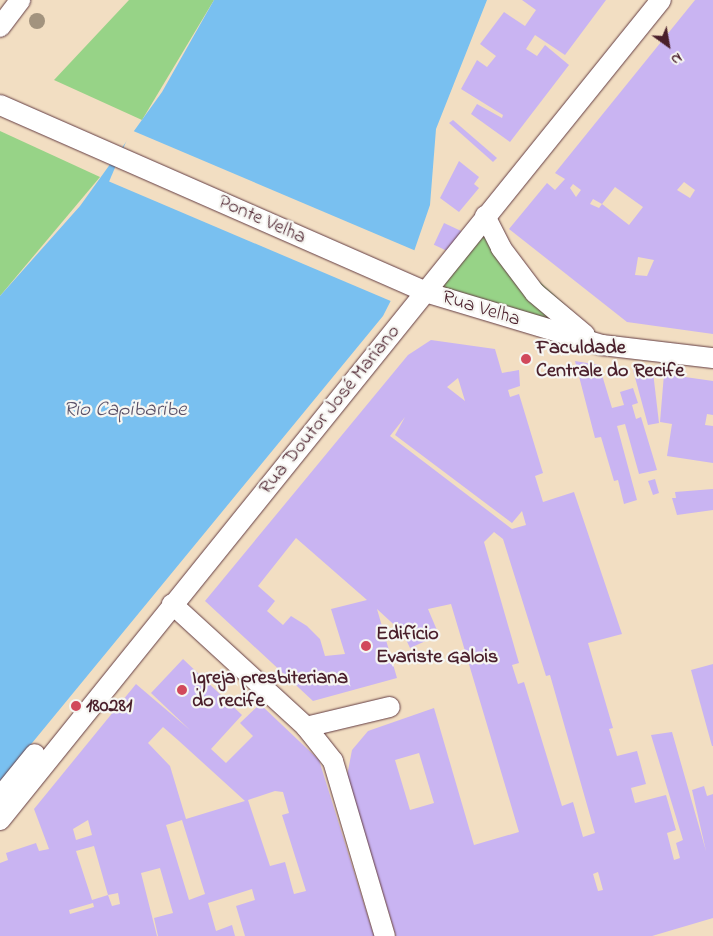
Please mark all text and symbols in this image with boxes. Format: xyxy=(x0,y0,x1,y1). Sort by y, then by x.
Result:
north arrow xyxy=(643,20,693,70)
text: N xyxy=(667,47,686,70)
street label: Ponte Velha xyxy=(214,190,310,250)
street label: Rua Velha xyxy=(439,286,523,332)
street label: Rua Doutor José Mariano xyxy=(254,320,406,500)
place label: Faculdade Centrale do Recife xyxy=(536,336,684,383)
marker: Faculdade Centrale do Recife xyxy=(520,353,532,365)
water label: Rio Capibaribe xyxy=(64,397,186,423)
place label: Edifício Evariste Galois xyxy=(376,622,498,669)
marker: Edifício Evariste Galois xyxy=(360,640,372,652)
place label: Igreja presbiteriana do recife xyxy=(192,666,348,713)
marker: Igreja presbiteriana do recife xyxy=(176,684,188,696)
place label: 180281 xyxy=(86,694,132,718)
marker: 180281 xyxy=(70,700,82,712)

